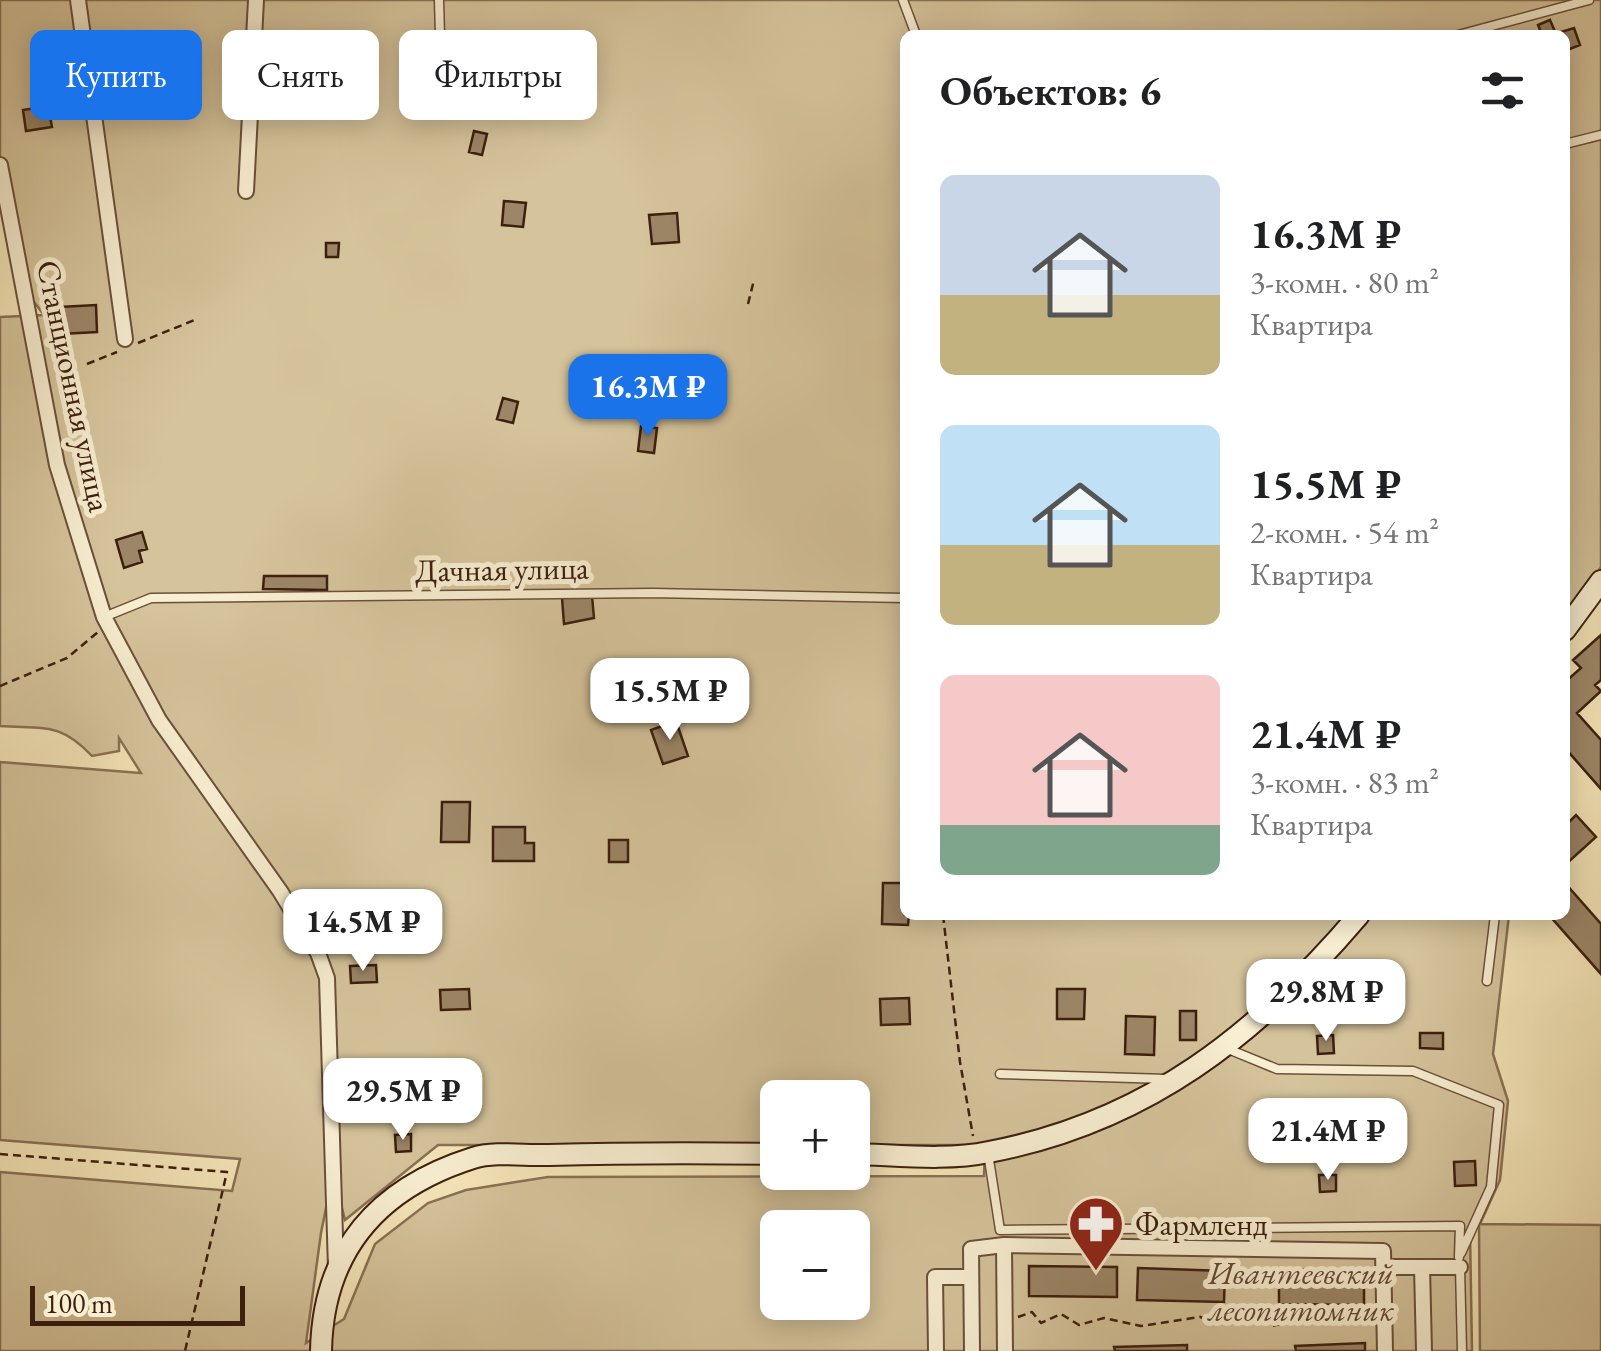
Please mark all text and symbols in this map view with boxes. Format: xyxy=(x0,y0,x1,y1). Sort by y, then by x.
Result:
chip: Купить xyxy=(30,30,202,120)
chip: Снять xyxy=(222,30,379,120)
chip: Фильтры xyxy=(399,30,597,120)
text: Объектов: 6 xyxy=(940,63,1161,118)
icon: filters xyxy=(1475,63,1530,118)
text: 16.3M ₽ xyxy=(1250,206,1401,261)
icon: home xyxy=(1020,215,1140,335)
street label: Станционная улица xyxy=(27,256,121,516)
text: 3-комн. · 80 m² xyxy=(1250,261,1439,303)
text: Квартира xyxy=(1250,303,1373,345)
pin: 16.3M ₽ xyxy=(556,354,740,439)
text: 16.3M ₽ xyxy=(590,365,706,407)
text: 15.5M ₽ xyxy=(1250,456,1401,511)
icon: home xyxy=(1020,465,1140,585)
text: 2-комн. · 54 m² xyxy=(1250,511,1439,553)
street label: Дачная улица xyxy=(415,546,590,592)
text: Квартира xyxy=(1250,553,1373,595)
pin: 15.5M ₽ xyxy=(578,658,762,743)
text: 15.5M ₽ xyxy=(612,669,728,711)
text: 21.4M ₽ xyxy=(1250,706,1401,761)
icon: home xyxy=(1020,715,1140,835)
text: 3-комн. · 83 m² xyxy=(1250,761,1439,803)
text: Квартира xyxy=(1250,803,1373,845)
pin: 14.5M ₽ xyxy=(271,889,455,974)
text: 14.5M ₽ xyxy=(305,900,421,942)
pin: 29.8M ₽ xyxy=(1234,959,1418,1044)
text: 29.8M ₽ xyxy=(1268,970,1384,1012)
pin: 29.5M ₽ xyxy=(311,1058,495,1143)
text: 29.5M ₽ xyxy=(345,1069,461,1111)
map controls xyxy=(760,1080,870,1320)
button: + xyxy=(760,1080,870,1190)
pin: 21.4M ₽ xyxy=(1236,1098,1420,1183)
text: 21.4M ₽ xyxy=(1270,1109,1386,1151)
pharmacy icon: Фармленд xyxy=(1066,1194,1126,1273)
place label: Фармленд xyxy=(1135,1203,1268,1245)
button: − xyxy=(760,1210,870,1320)
park label: Ивантеевский лесопитомник xyxy=(1206,1252,1395,1331)
scale bar xyxy=(30,1281,245,1326)
text: 100 m xyxy=(45,1285,113,1321)

